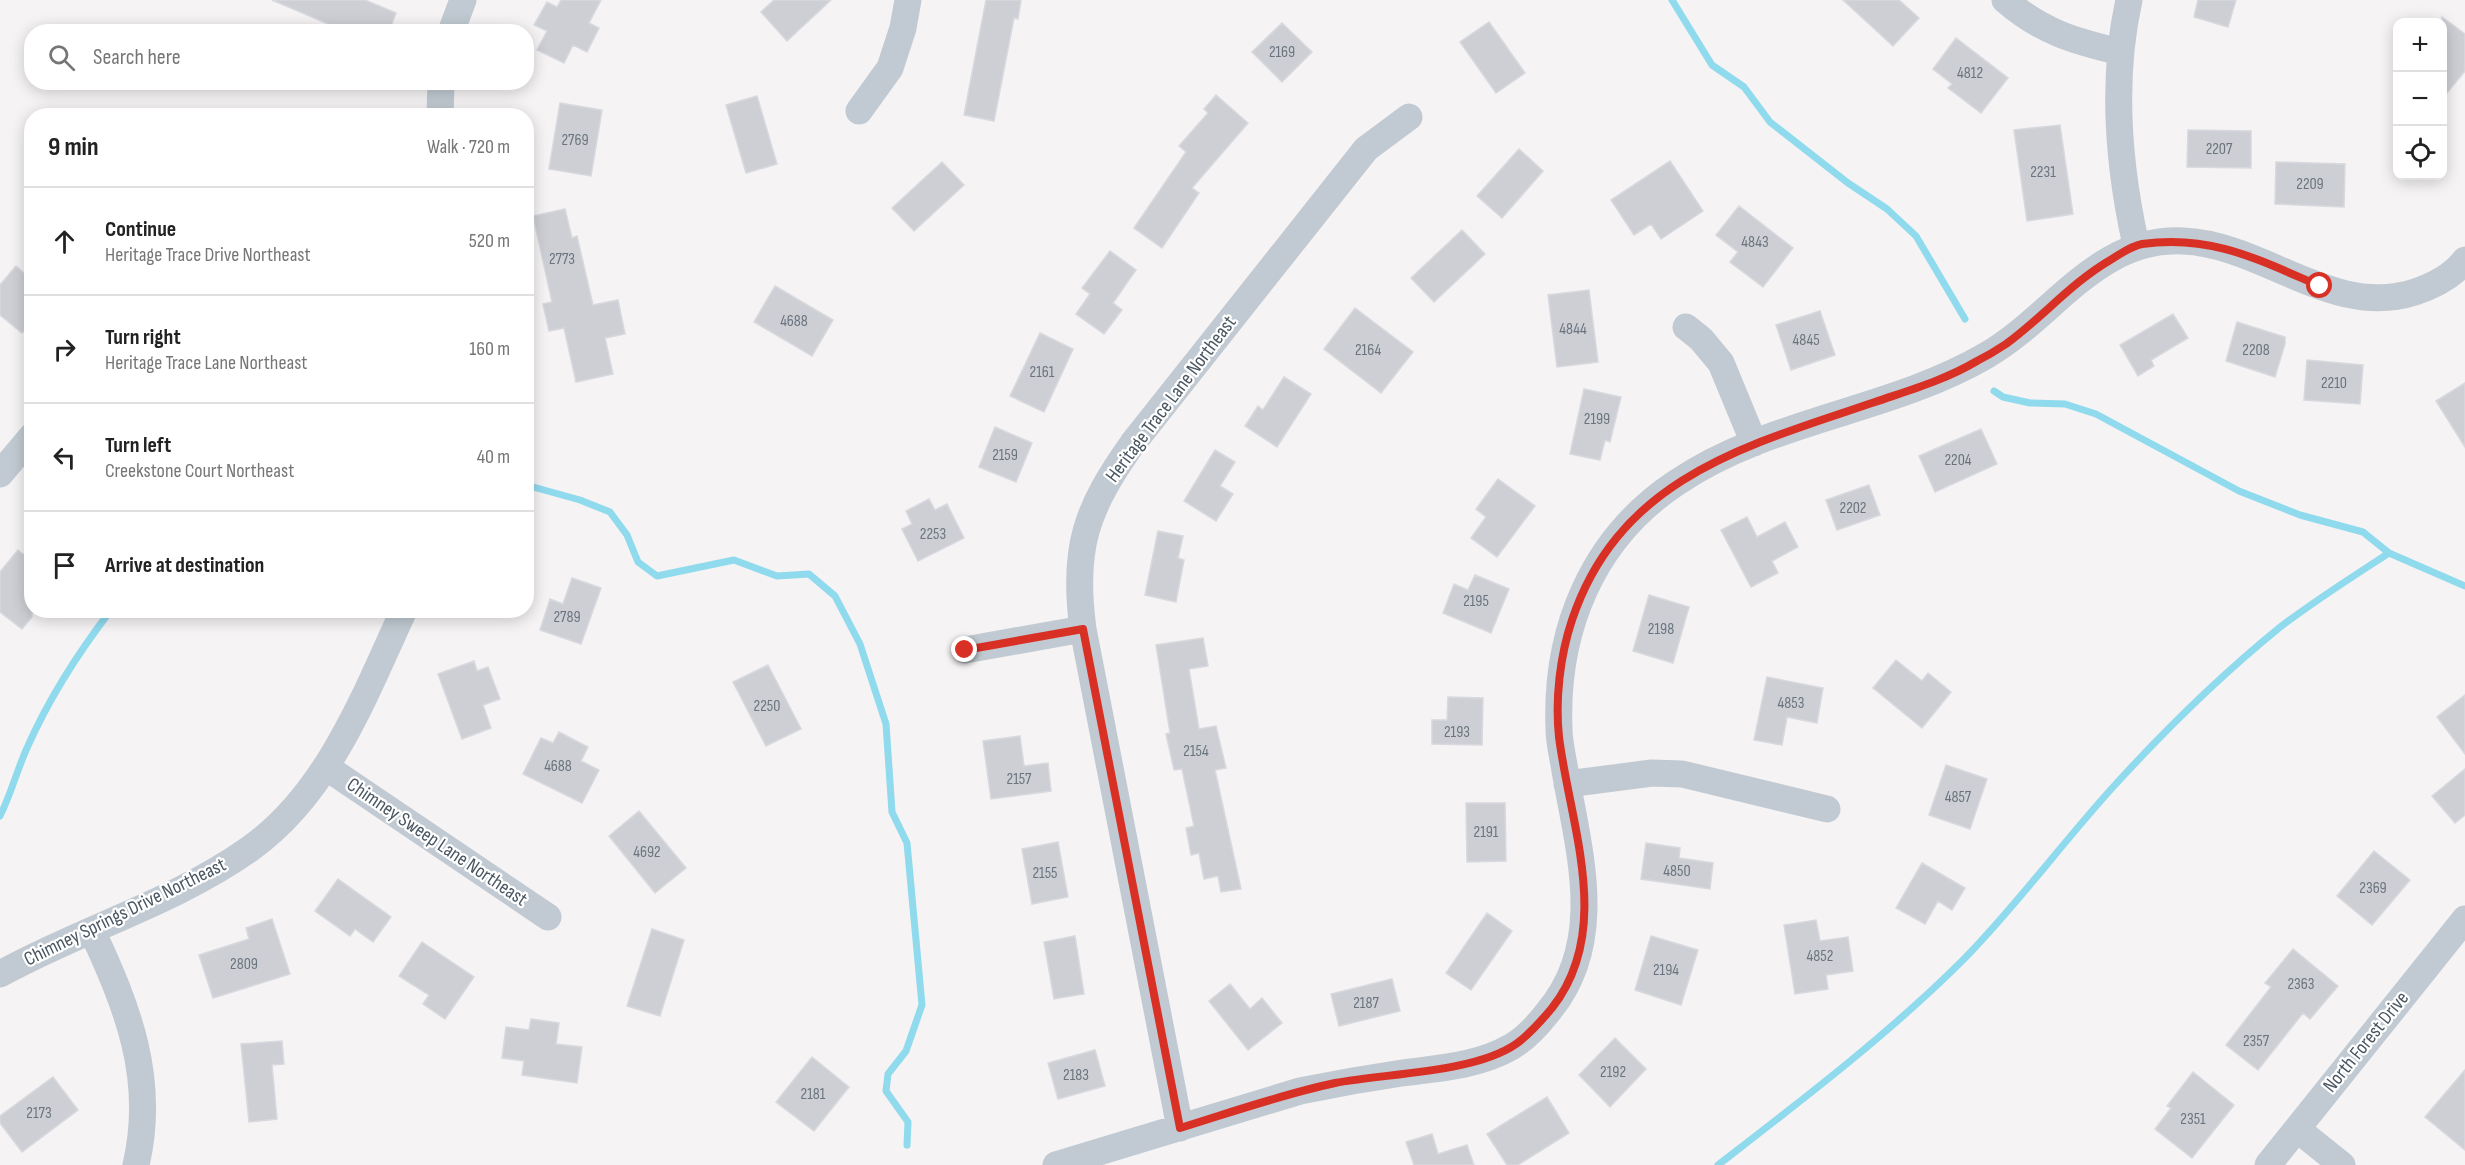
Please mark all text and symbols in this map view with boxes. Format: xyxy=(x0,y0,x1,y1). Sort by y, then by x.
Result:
map controls xyxy=(2393,18,2447,180)
button: + xyxy=(2393,18,2447,72)
search box xyxy=(24,24,534,90)
icon: search xyxy=(45,41,78,74)
house number: 2169 xyxy=(1269,43,1295,62)
text: Search here xyxy=(93,44,180,71)
house number: 4812 xyxy=(1957,64,1983,83)
button: − xyxy=(2393,72,2447,126)
button: locate xyxy=(2393,126,2447,180)
house number: 2769 xyxy=(562,131,589,150)
text: 9 min xyxy=(48,132,98,163)
text: Walk · 720 m xyxy=(427,135,510,159)
house number: 2207 xyxy=(2206,140,2233,159)
house number: 2231 xyxy=(2030,163,2056,182)
house number: 2209 xyxy=(2296,175,2324,194)
text: Continue xyxy=(105,216,176,243)
icon: ahead xyxy=(48,225,81,258)
text: 520 m xyxy=(469,229,510,253)
house number: 4843 xyxy=(1741,233,1769,252)
text: Heritage Trace Drive Northeast xyxy=(105,243,311,267)
house number: 2773 xyxy=(549,250,575,269)
route start xyxy=(2306,272,2332,298)
street label: Heritage Trace Lane Northeast xyxy=(1101,311,1241,487)
house number: 4688 xyxy=(780,312,808,331)
house number: 4844 xyxy=(1559,320,1587,339)
text: Turn right xyxy=(105,324,181,351)
house number: 4845 xyxy=(1792,331,1820,350)
icon: right xyxy=(48,333,81,366)
text: 160 m xyxy=(469,337,510,361)
house number: 2164 xyxy=(1355,341,1381,360)
house number: 2208 xyxy=(2242,341,2270,360)
text: Heritage Trace Lane Northeast xyxy=(105,351,307,375)
house number: 2161 xyxy=(1030,363,1055,382)
house number: 2210 xyxy=(2321,374,2347,393)
house number: 2199 xyxy=(1584,410,1610,429)
text: Turn left xyxy=(105,432,171,459)
icon: left xyxy=(48,441,81,474)
text: 40 m xyxy=(477,445,510,469)
house number: 2159 xyxy=(992,446,1018,465)
house number: 2204 xyxy=(1944,451,1972,470)
text: Creekstone Court Northeast xyxy=(105,459,294,483)
house number: 2202 xyxy=(1840,499,1866,518)
house number: 2253 xyxy=(920,525,946,544)
icon: arrive xyxy=(48,549,81,582)
text: Arrive at destination xyxy=(105,552,264,579)
house number: 2195 xyxy=(1463,592,1489,611)
house number: 2789 xyxy=(553,608,581,627)
house number: 2198 xyxy=(1648,620,1674,639)
route end xyxy=(951,636,977,662)
house number: 4853 xyxy=(1778,694,1804,713)
house number: 2250 xyxy=(754,697,780,716)
house number: 2193 xyxy=(1444,723,1470,742)
house number: 2154 xyxy=(1183,742,1209,761)
house number: 4688 xyxy=(544,757,572,776)
house number: 2157 xyxy=(1007,770,1032,789)
street label: Chimney Sweep Lane Northeast xyxy=(342,773,532,911)
house number: 4857 xyxy=(1945,788,1972,807)
house number: 2191 xyxy=(1474,823,1499,842)
house number: 4692 xyxy=(633,843,661,862)
street label: Chimney Springs Drive Northeast xyxy=(20,853,230,971)
house number: 4850 xyxy=(1663,862,1691,881)
house number: 2155 xyxy=(1032,864,1058,883)
house number: 2369 xyxy=(2359,879,2387,898)
house number: 4852 xyxy=(1807,947,1833,966)
house number: 2809 xyxy=(230,955,258,974)
house number: 2194 xyxy=(1653,961,1679,980)
house number: 2363 xyxy=(2287,975,2315,994)
street label: North Forest Drive xyxy=(2318,987,2414,1097)
house number: 2187 xyxy=(1353,994,1379,1013)
house number: 2357 xyxy=(2243,1032,2270,1051)
house number: 2192 xyxy=(1600,1063,1626,1082)
house number: 2183 xyxy=(1063,1066,1089,1085)
house number: 2181 xyxy=(801,1085,826,1104)
house number: 2173 xyxy=(26,1104,52,1123)
house number: 2351 xyxy=(2180,1110,2206,1129)

